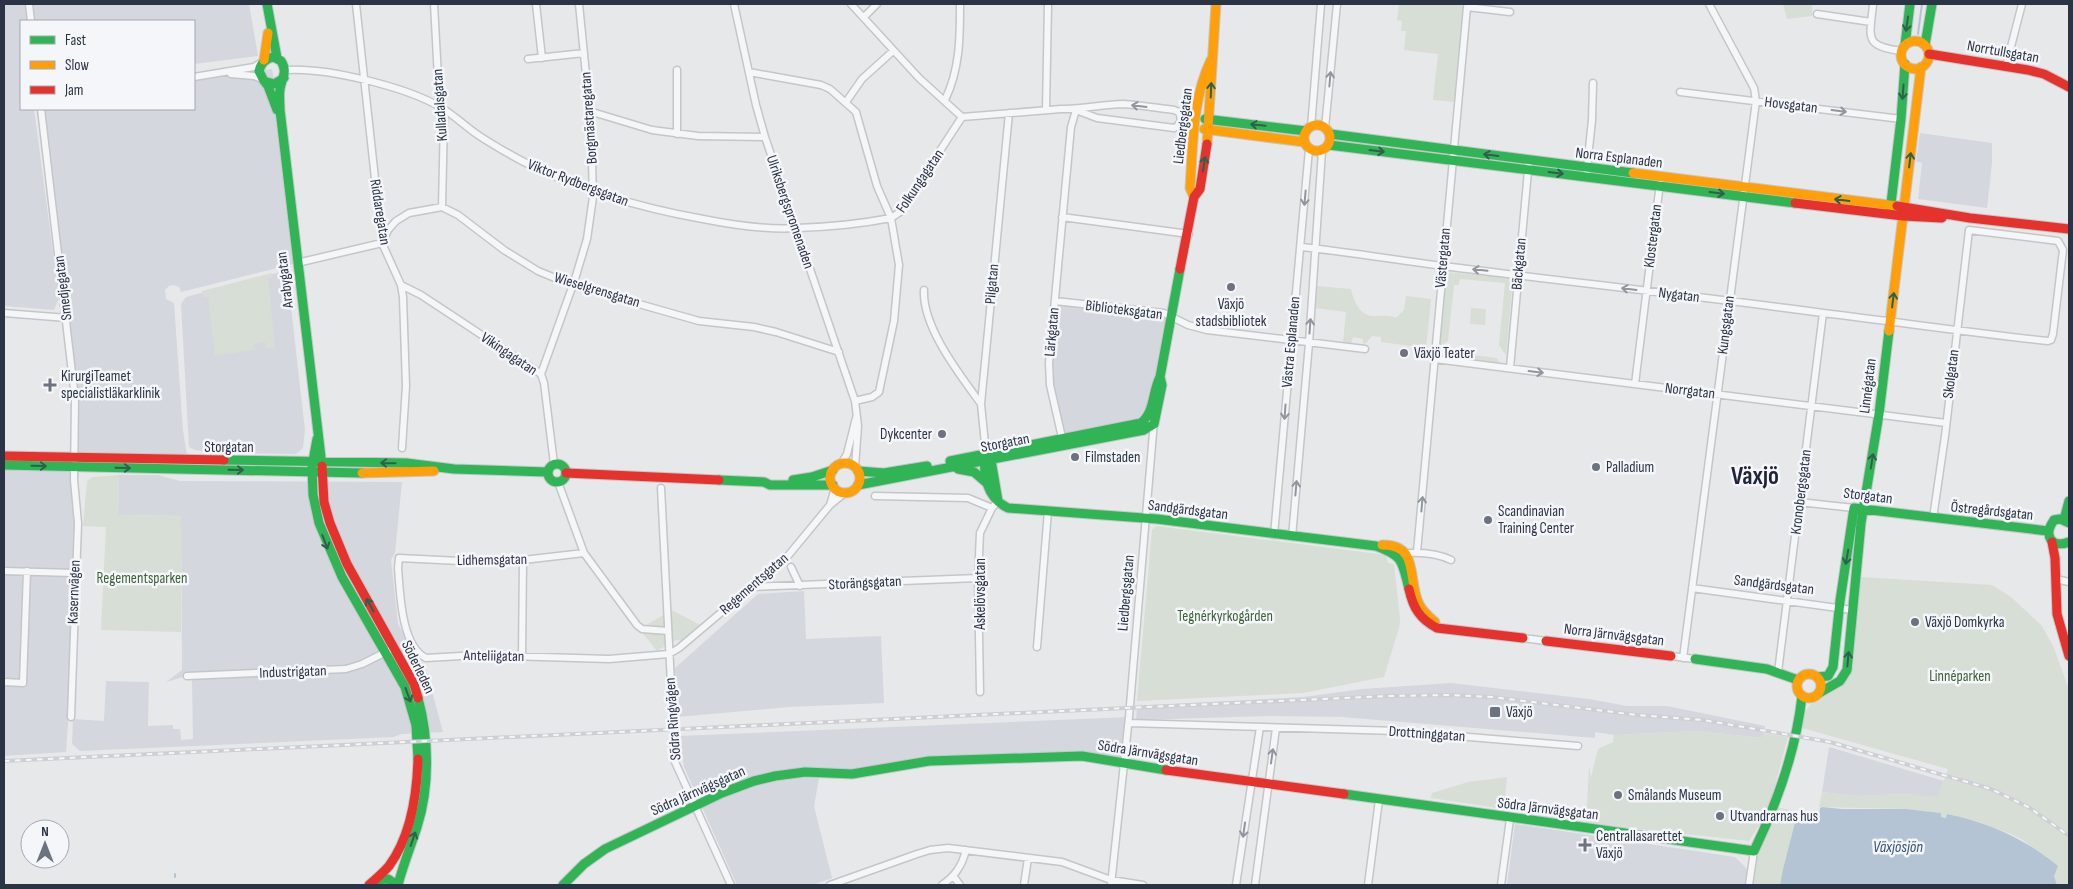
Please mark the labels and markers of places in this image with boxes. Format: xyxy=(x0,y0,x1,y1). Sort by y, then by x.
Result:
marker: Växjö stadsbibliotek xyxy=(1225,281,1237,293)
place label: Växjö stadsbibliotek xyxy=(1196,295,1267,331)
place label: Växjö Teater xyxy=(1414,344,1475,363)
marker: Växjö Teater xyxy=(1398,347,1410,359)
place label: KirurgiTeamet specialistläkarklinik xyxy=(61,367,160,403)
marker: KirurgiTeamet specialistläkarklinik xyxy=(43,378,57,392)
place label: Dykcenter xyxy=(880,425,933,444)
marker: Dykcenter xyxy=(936,428,948,440)
place label: Filmstaden xyxy=(1085,448,1141,467)
marker: Filmstaden xyxy=(1069,451,1081,463)
place label: Palladium xyxy=(1606,458,1654,477)
marker: Palladium xyxy=(1590,461,1602,473)
place label: Scandinavian Training Center xyxy=(1498,502,1575,538)
marker: Scandinavian Training Center xyxy=(1482,514,1494,526)
place label: Växjö Domkyrka xyxy=(1925,613,2005,632)
marker: Växjö Domkyrka xyxy=(1909,616,1921,628)
place label: Växjö xyxy=(1506,703,1533,722)
marker: Växjö xyxy=(1488,705,1502,719)
place label: Smålands Museum xyxy=(1628,786,1721,805)
marker: Smålands Museum xyxy=(1612,789,1624,801)
place label: Utvandrarnas hus xyxy=(1730,807,1818,826)
marker: Utvandrarnas hus xyxy=(1714,810,1726,822)
place label: Centrallasarettet Växjö xyxy=(1596,827,1683,863)
marker: Centrallasarettet Växjö xyxy=(1578,838,1592,852)

